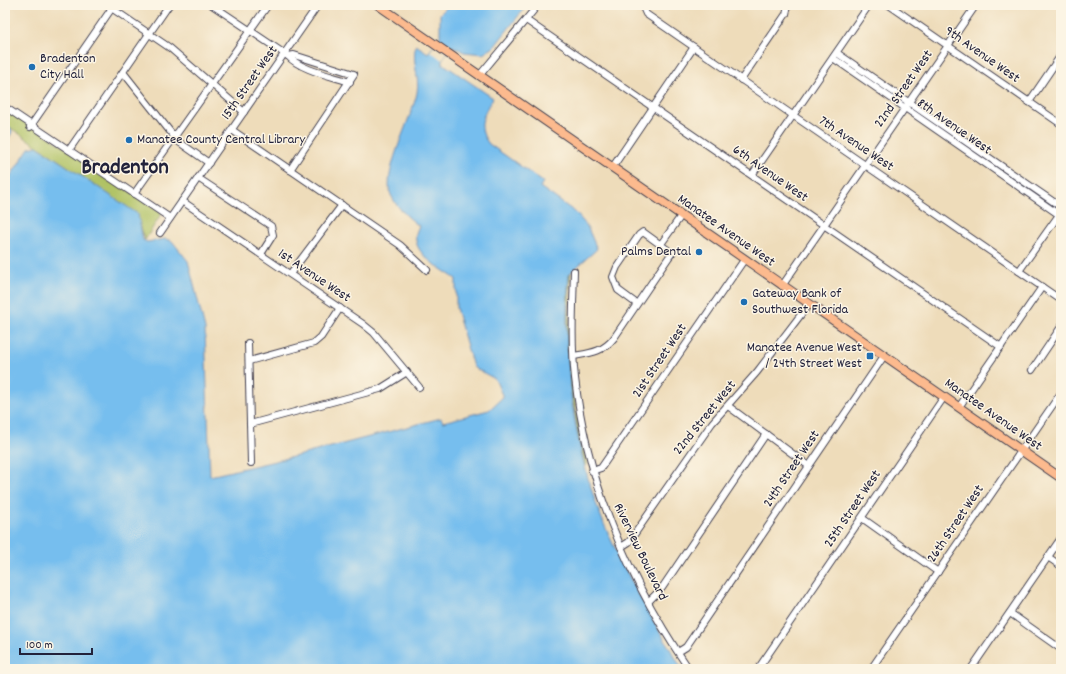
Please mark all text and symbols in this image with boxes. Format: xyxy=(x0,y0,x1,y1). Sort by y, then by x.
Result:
street label: 9th Avenue West xyxy=(940,22,1024,88)
street label: 15th Street West xyxy=(217,42,283,124)
street label: 22nd Street West xyxy=(870,46,938,132)
place label: Bradenton City Hall xyxy=(40,49,95,85)
marker: Bradenton City Hall xyxy=(27,62,37,72)
street label: 8th Avenue West xyxy=(913,94,995,160)
street label: 7th Avenue West xyxy=(814,111,898,177)
place label: Manatee County Central Library xyxy=(137,130,305,150)
marker: Manatee County Central Library xyxy=(124,135,134,145)
street label: 6th Avenue West xyxy=(728,140,812,208)
district label: Bradenton xyxy=(81,153,169,184)
street label: Manatee Avenue West xyxy=(673,190,779,272)
place label: Palms Dental xyxy=(621,242,692,262)
street label: 1st Avenue West xyxy=(274,244,354,308)
marker: Palms Dental xyxy=(694,247,704,257)
place label: Gateway Bank of Southwest Florida xyxy=(752,284,849,320)
marker: Gateway Bank of Southwest Florida xyxy=(739,297,749,307)
street label: 21st Street West xyxy=(628,320,692,402)
place label: Manatee Avenue West / 24th Street West xyxy=(747,338,862,374)
marker: Manatee Avenue West / 24th Street West xyxy=(865,351,875,361)
street label: Manatee Avenue West xyxy=(940,374,1046,456)
street label: 22nd Street West xyxy=(669,376,741,460)
street label: 24th Street West xyxy=(759,426,825,512)
street label: 25th Street West xyxy=(820,466,886,552)
street label: 26th Street West xyxy=(922,481,990,567)
street label: Riverview Boulevard xyxy=(608,500,672,604)
scale bar xyxy=(20,630,92,656)
text: 100 m xyxy=(26,637,53,654)

